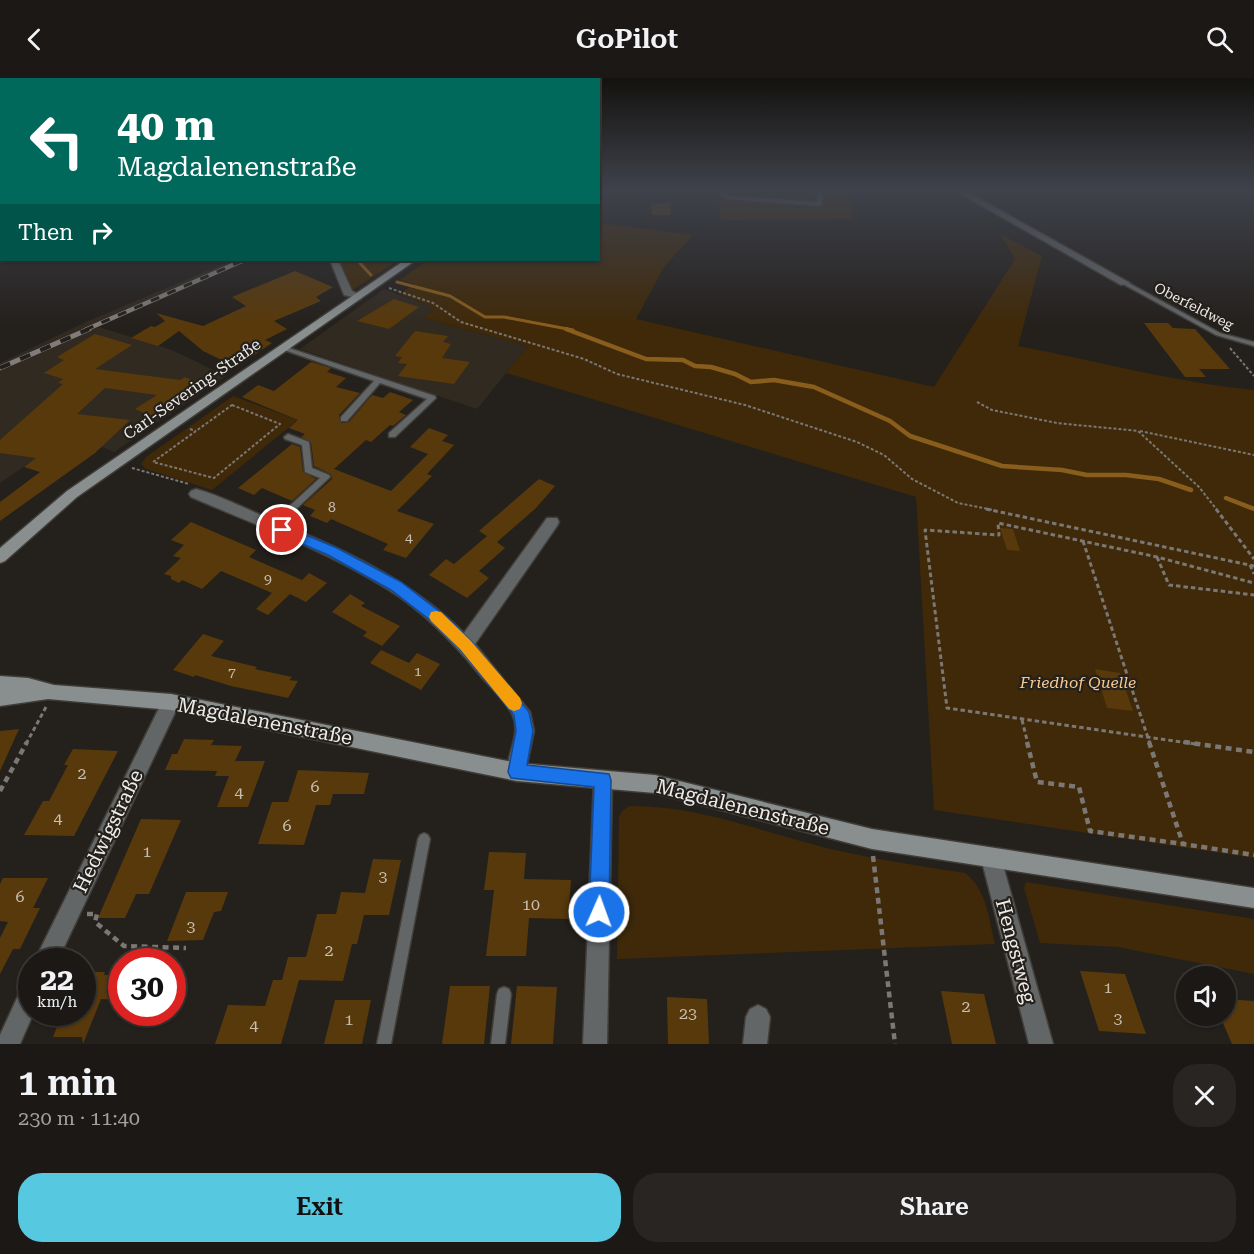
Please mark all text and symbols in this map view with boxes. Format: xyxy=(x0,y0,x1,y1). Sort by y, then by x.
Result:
icon: back xyxy=(18,23,51,56)
text: GoPilot xyxy=(576,23,678,55)
icon: search xyxy=(1203,23,1236,56)
text: 40 m xyxy=(117,101,215,150)
icon: left xyxy=(18,102,96,180)
text: Magdalenenstraße xyxy=(117,151,357,183)
icon: right xyxy=(85,216,118,249)
text: Then xyxy=(18,220,73,245)
street label: Oberfeldweg xyxy=(1152,279,1236,333)
street label: Carl-Severing-Straße xyxy=(120,334,264,444)
house number: 8 xyxy=(328,499,336,515)
pin xyxy=(256,504,307,555)
icon: arrive xyxy=(265,513,298,546)
house number: 4 xyxy=(405,529,413,545)
house number: 9 xyxy=(264,571,272,587)
house number: 1 xyxy=(414,663,422,679)
house number: 7 xyxy=(228,664,236,680)
park label: Friedhof Quelle xyxy=(1019,673,1136,692)
street label: Magdalenenstraße xyxy=(176,692,354,750)
house number: 2 xyxy=(78,764,87,783)
street label: Hedwigstraße xyxy=(68,766,148,896)
street label: Magdalenenstraße xyxy=(654,774,832,840)
house number: 6 xyxy=(311,777,320,796)
house number: 4 xyxy=(235,783,244,802)
house number: 4 xyxy=(54,809,63,828)
house number: 6 xyxy=(283,816,292,835)
house number: 1 xyxy=(143,842,152,861)
house number: 3 xyxy=(379,867,388,886)
position arrow xyxy=(567,880,631,944)
house number: 6 xyxy=(16,887,25,906)
house number: 10 xyxy=(522,895,540,914)
street label: Hengstweg xyxy=(991,896,1042,1006)
house number: 3 xyxy=(187,917,196,936)
house number: 2 xyxy=(325,941,334,960)
speed limit sign: 30 xyxy=(108,948,186,1026)
text: 22 xyxy=(40,962,74,997)
map controls xyxy=(1176,966,1236,1026)
button: sound xyxy=(1176,966,1236,1026)
house number: 1 xyxy=(1104,978,1113,997)
text: km/h xyxy=(37,993,77,1011)
house number: 2 xyxy=(962,997,971,1016)
house number: 23 xyxy=(679,1004,697,1023)
house number: 3 xyxy=(1114,1009,1123,1028)
house number: 1 xyxy=(345,1010,354,1029)
house number: 4 xyxy=(250,1016,259,1035)
text: 1 min xyxy=(18,1062,117,1104)
button: close xyxy=(1173,1064,1236,1127)
text: 230 m · 11:40 xyxy=(18,1106,140,1130)
button: Exit xyxy=(18,1173,621,1242)
button: Share xyxy=(633,1173,1236,1242)

